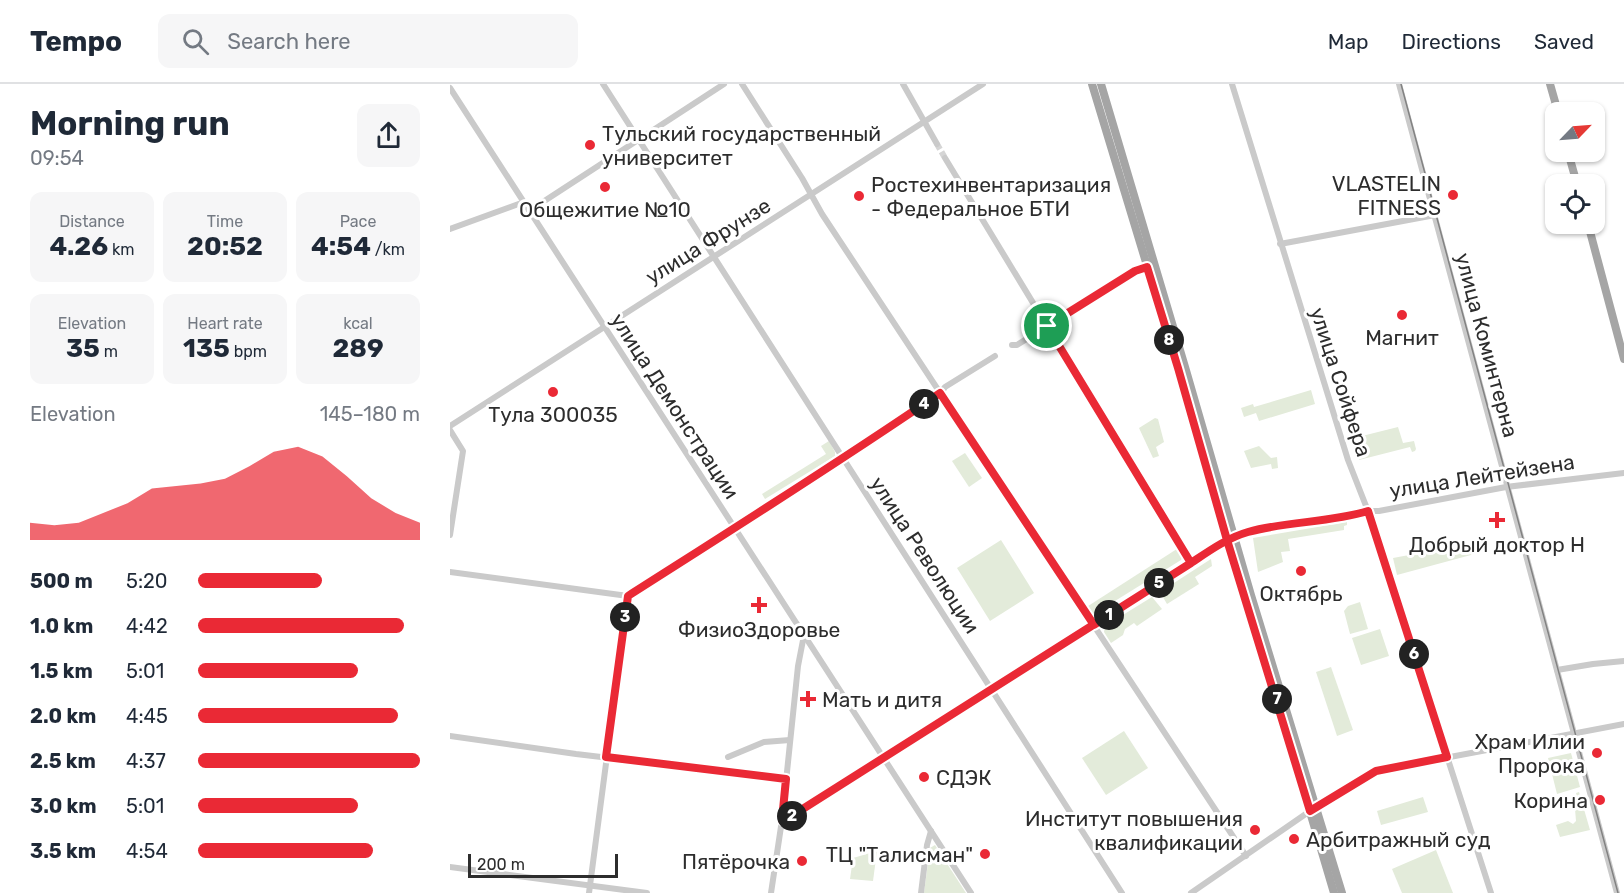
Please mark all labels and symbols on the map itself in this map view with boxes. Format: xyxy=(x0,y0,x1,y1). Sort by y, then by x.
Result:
north arrow xyxy=(1545,102,1605,162)
place label: Тульский государственный университет xyxy=(602,121,881,170)
marker: Тульский государственный университет xyxy=(583,138,597,152)
place label: VLASTELIN FITNESS xyxy=(1332,171,1441,220)
place label: Ростехинвентаризация - Федеральное БТИ xyxy=(871,172,1111,221)
marker: Общежитие №10 xyxy=(598,180,612,194)
marker: VLASTELIN FITNESS xyxy=(1446,188,1460,202)
marker: Ростехинвентаризация - Федеральное БТИ xyxy=(852,189,866,203)
street label: улица Фрунзе xyxy=(641,193,775,289)
place label: Общежитие №10 xyxy=(519,197,691,222)
street label: улица Коминтерна xyxy=(1450,250,1524,440)
pin xyxy=(1021,300,1072,351)
street label: улица Сойфера xyxy=(1305,304,1377,460)
street label: улица Демонстрации xyxy=(606,308,744,504)
marker: Магнит xyxy=(1395,308,1409,322)
pin: 8 xyxy=(1154,325,1184,355)
place label: Магнит xyxy=(1365,325,1439,350)
marker: Тула 300035 xyxy=(546,385,560,399)
pin: 4 xyxy=(909,389,939,419)
place label: Тула 300035 xyxy=(488,402,618,427)
street label: улица Лейтейзена xyxy=(1388,449,1576,503)
street label: улица Революции xyxy=(865,472,985,638)
marker: Добрый доктор Н xyxy=(1488,511,1506,529)
place label: Добрый доктор Н xyxy=(1409,532,1585,557)
marker: Октябрь xyxy=(1294,564,1308,578)
pin: 5 xyxy=(1144,568,1174,598)
place label: Октябрь xyxy=(1260,581,1342,606)
marker: ФизиоЗдоровье xyxy=(750,596,768,614)
pin: 1 xyxy=(1094,600,1124,630)
pin: 3 xyxy=(610,602,640,632)
place label: ФизиоЗдоровье xyxy=(678,617,840,642)
pin: 6 xyxy=(1399,639,1429,669)
pin: 7 xyxy=(1262,684,1292,714)
place label: Мать и дитя xyxy=(822,687,942,712)
marker: Мать и дитя xyxy=(799,690,817,708)
place label: Храм Илии Пророка xyxy=(1475,729,1585,778)
marker: Храм Илии Пророка xyxy=(1590,746,1604,760)
place label: СДЭК xyxy=(936,765,992,790)
marker: СДЭК xyxy=(917,770,931,784)
place label: Корина xyxy=(1513,788,1588,813)
marker: Корина xyxy=(1593,793,1607,807)
pin: 2 xyxy=(777,801,807,831)
place label: Институт повышения квалификации xyxy=(1025,806,1243,855)
marker: Институт повышения квалификации xyxy=(1248,823,1262,837)
place label: Арбитражный суд xyxy=(1306,827,1491,852)
marker: Арбитражный суд xyxy=(1287,832,1301,846)
place label: ТЦ "Талисман" xyxy=(826,842,973,867)
marker: ТЦ "Талисман" xyxy=(978,847,992,861)
place label: Пятёрочка xyxy=(682,849,790,874)
scale bar xyxy=(468,851,618,878)
marker: Пятёрочка xyxy=(795,854,809,868)

